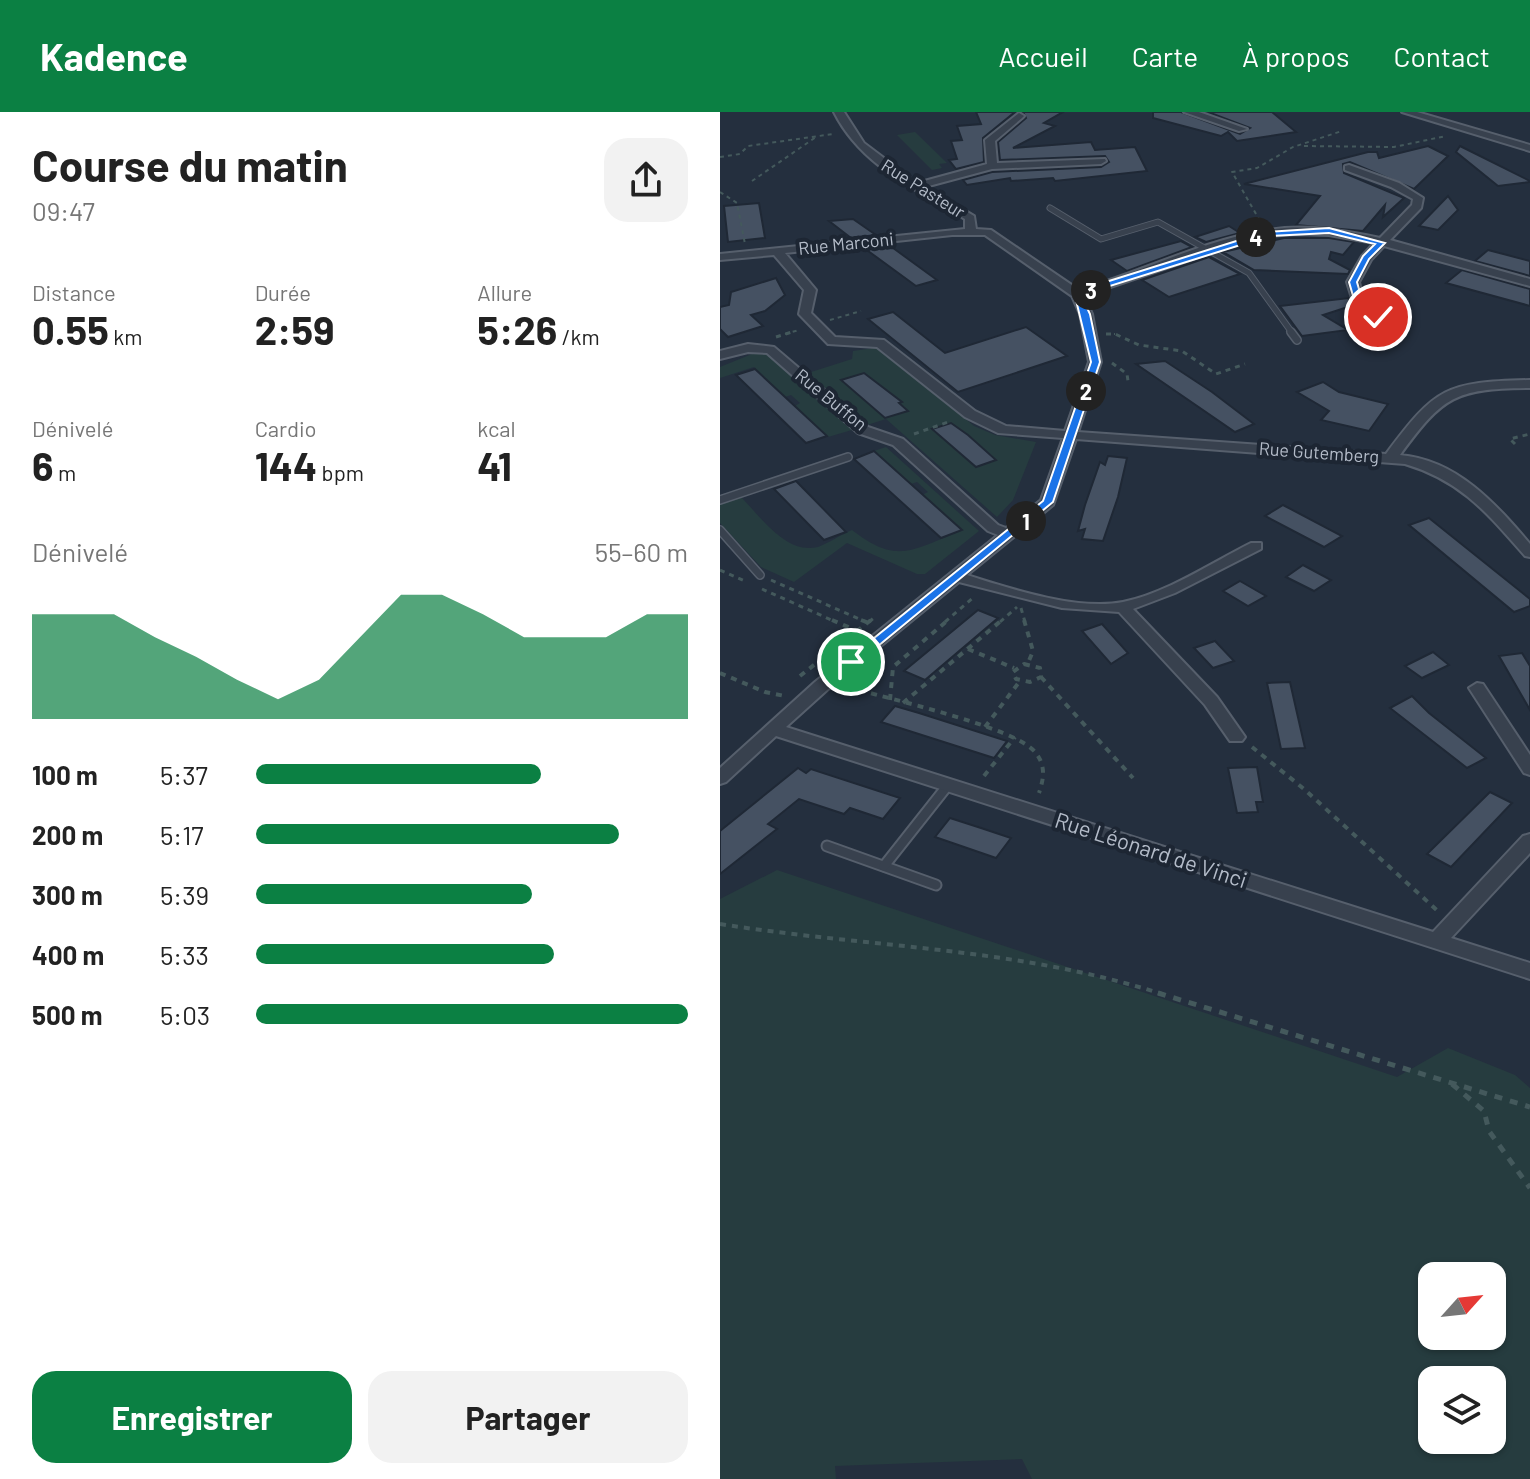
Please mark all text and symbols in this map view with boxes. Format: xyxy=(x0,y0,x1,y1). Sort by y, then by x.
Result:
text: Kadence xyxy=(40,33,188,79)
text: Accueil xyxy=(998,39,1088,73)
text: Carte xyxy=(1132,39,1198,73)
text: À propos xyxy=(1242,39,1349,73)
text: Contact xyxy=(1393,39,1490,73)
text: Course du matin xyxy=(32,138,348,191)
button: share xyxy=(604,138,688,222)
street label: Rue Pasteur xyxy=(878,154,970,223)
text: 09:47 xyxy=(32,195,95,226)
pin: 4 xyxy=(1236,217,1276,257)
text: 4 xyxy=(1249,224,1263,250)
street label: Rue Marconi xyxy=(797,227,895,259)
pin: 3 xyxy=(1071,270,1111,310)
text: 3 xyxy=(1085,277,1097,303)
text: Distance xyxy=(32,279,116,305)
text: Durée xyxy=(255,279,311,305)
text: Allure xyxy=(477,279,532,305)
pin xyxy=(1344,283,1412,351)
icon: check xyxy=(1356,295,1400,339)
text: 0.55 xyxy=(32,305,109,353)
text: 2:59 xyxy=(255,305,334,353)
text: 5:26 xyxy=(477,305,557,353)
text: km xyxy=(109,323,142,349)
text: /km xyxy=(557,323,600,349)
street label: Rue Buffon xyxy=(791,364,872,435)
pin: 2 xyxy=(1066,371,1106,411)
text: 2 xyxy=(1080,378,1092,404)
text: Dénivelé xyxy=(32,415,113,441)
text: Cardio xyxy=(255,415,317,441)
text: kcal xyxy=(477,415,516,441)
street label: Rue Gutemberg xyxy=(1258,437,1380,467)
text: 6 xyxy=(32,441,53,489)
text: 144 xyxy=(255,441,317,489)
text: 41 xyxy=(477,441,512,489)
text: m xyxy=(53,459,76,485)
text: bpm xyxy=(317,459,364,485)
pin: 1 xyxy=(1006,501,1046,541)
text: 1 xyxy=(1022,508,1030,534)
text: Dénivelé xyxy=(32,536,128,567)
text: 55–60 m xyxy=(595,536,688,567)
pin xyxy=(817,628,885,696)
icon: arrive xyxy=(829,640,873,684)
text: 100 m xyxy=(32,759,98,790)
text: 5:37 xyxy=(160,759,208,790)
street label: Rue Léonard de Vinci xyxy=(1052,806,1251,892)
text: 200 m xyxy=(32,819,103,850)
text: 5:17 xyxy=(160,819,204,850)
text: 300 m xyxy=(32,879,103,910)
text: 5:39 xyxy=(160,879,209,910)
text: 400 m xyxy=(32,939,104,970)
text: 5:33 xyxy=(160,939,209,970)
text: 500 m xyxy=(32,999,103,1030)
text: 5:03 xyxy=(160,999,210,1030)
north arrow xyxy=(1418,1262,1506,1350)
map controls xyxy=(1418,1262,1506,1454)
button: layers xyxy=(1418,1366,1506,1454)
button: Enregistrer xyxy=(32,1371,352,1463)
button: Partager xyxy=(368,1371,688,1463)

